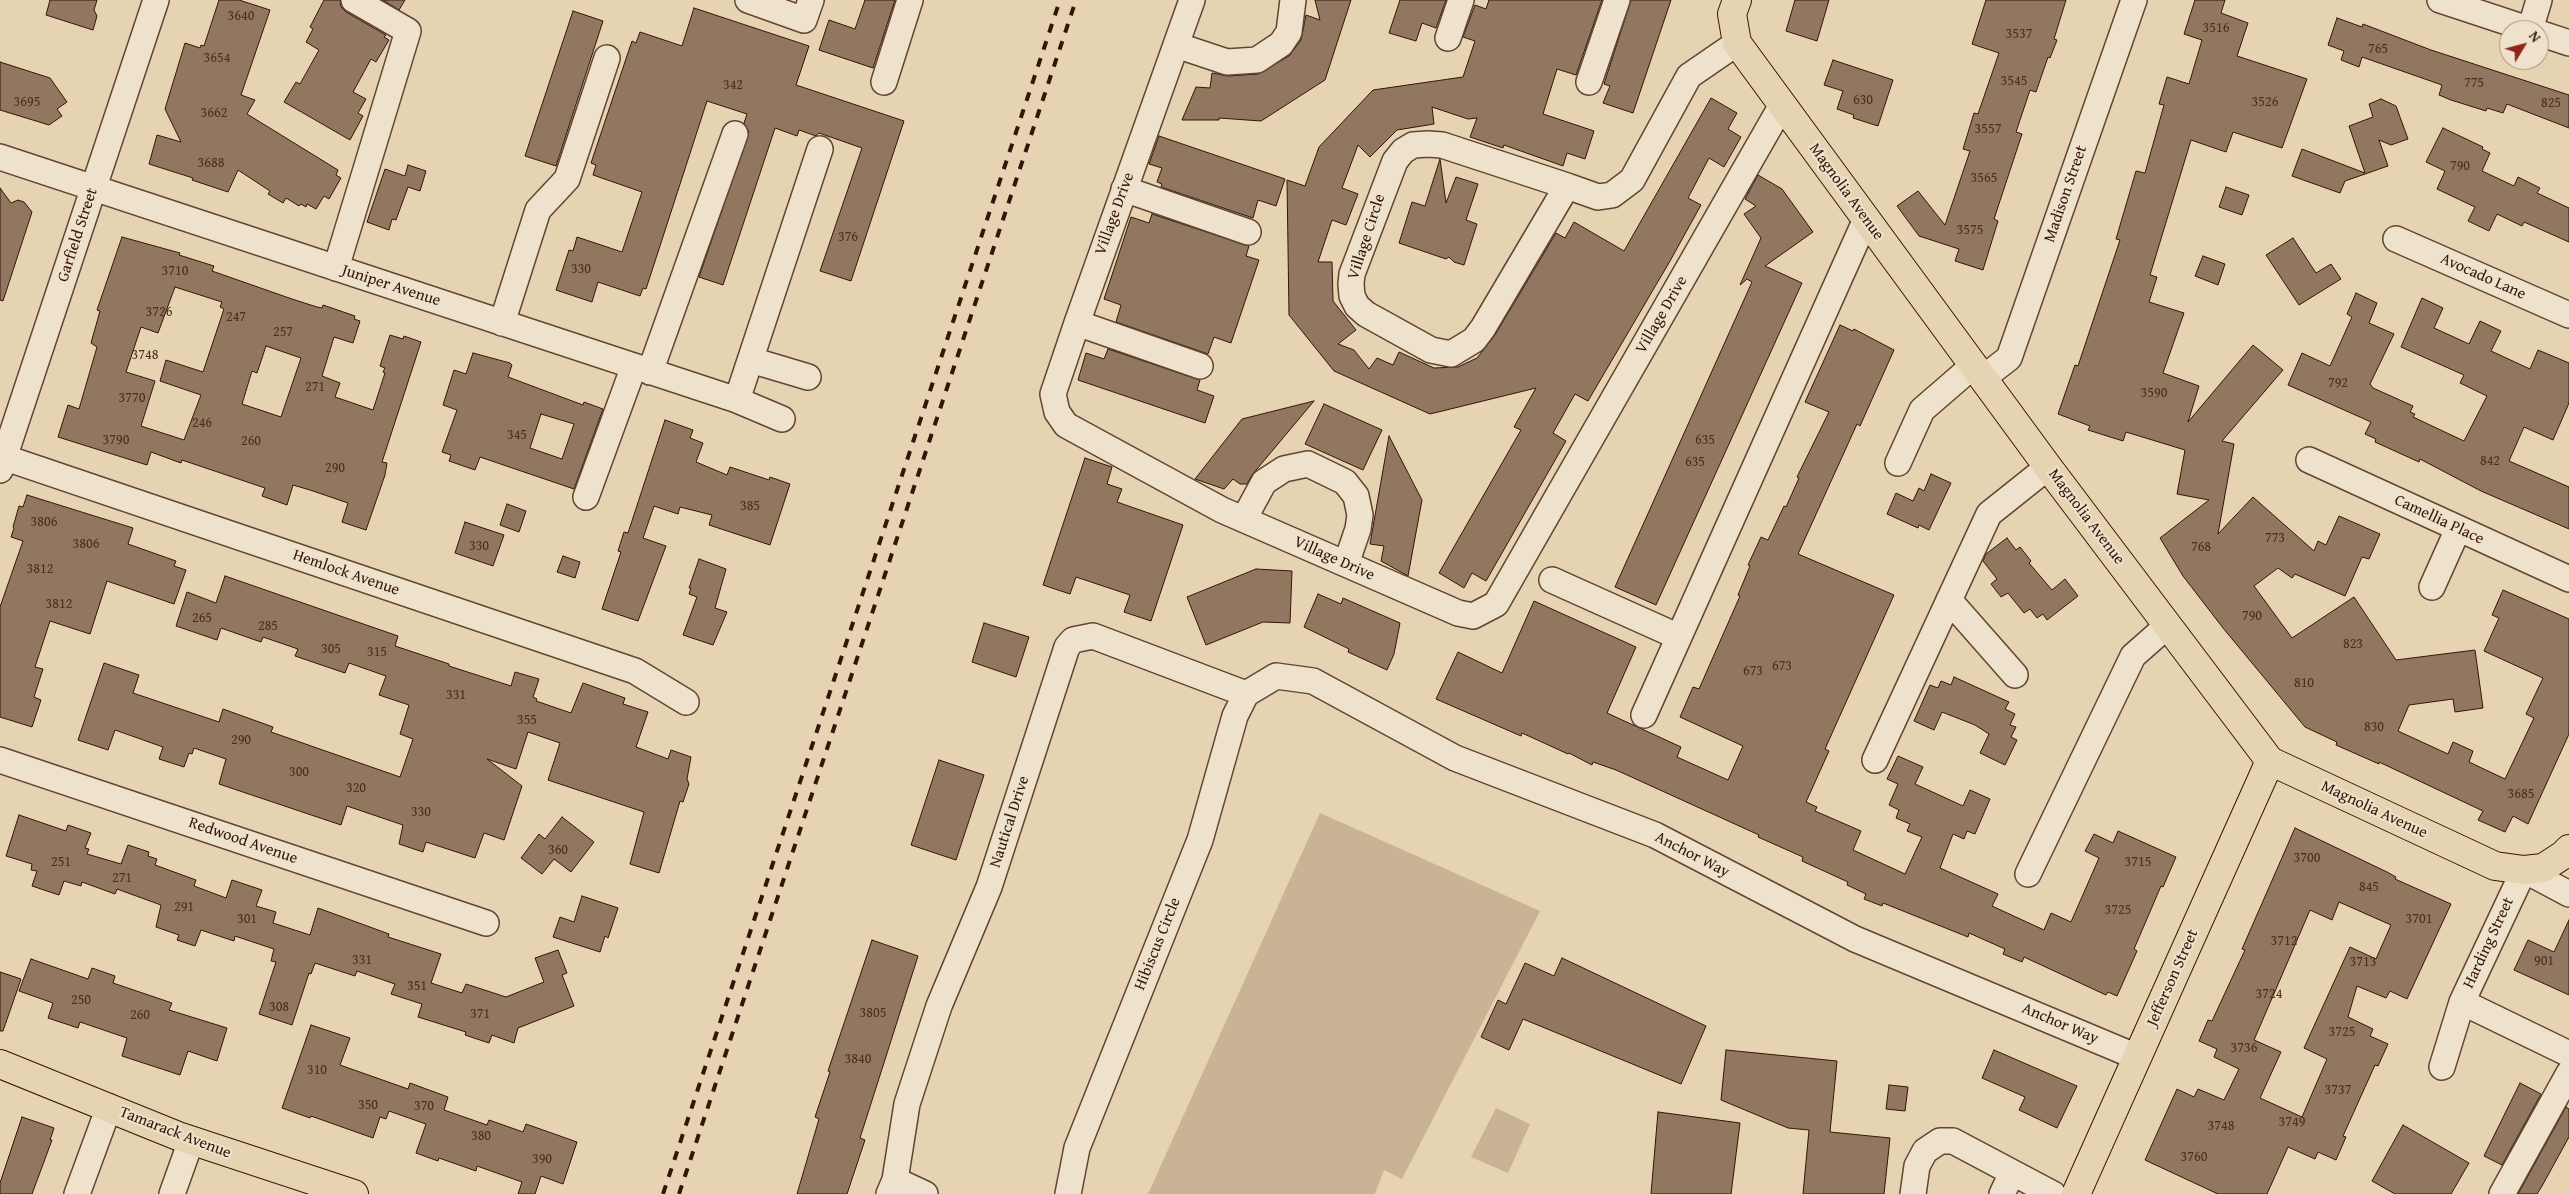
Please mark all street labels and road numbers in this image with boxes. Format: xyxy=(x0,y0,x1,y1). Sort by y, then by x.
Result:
street label: Magnolia Avenue xyxy=(1804,140,1888,244)
street label: Madison Street xyxy=(2040,143,2092,245)
street label: Village Drive xyxy=(1091,170,1139,258)
street label: Garfield Street xyxy=(54,186,102,284)
street label: Village Circle xyxy=(1344,192,1390,282)
street label: Avocado Lane xyxy=(2437,250,2529,304)
street label: Juniper Avenue xyxy=(339,261,443,311)
street label: Village Drive xyxy=(1632,273,1692,357)
street label: Magnolia Avenue xyxy=(2044,465,2128,569)
street label: Camellia Place xyxy=(2391,491,2487,549)
street label: Village Drive xyxy=(1291,533,1377,585)
street label: Hemlock Avenue xyxy=(290,546,402,600)
street label: Nautical Drive xyxy=(986,774,1034,870)
street label: Magnolia Avenue xyxy=(2318,777,2430,843)
street label: Redwood Avenue xyxy=(186,813,300,869)
street label: Anchor Way xyxy=(1651,828,1733,882)
street label: Harding Street xyxy=(2459,894,2519,992)
street label: Hibiscus Circle xyxy=(1131,895,1185,993)
street label: Jefferson Street xyxy=(2143,926,2203,1030)
street label: Anchor Way xyxy=(2019,999,2101,1049)
street label: Tamarack Avenue xyxy=(116,1103,234,1163)

